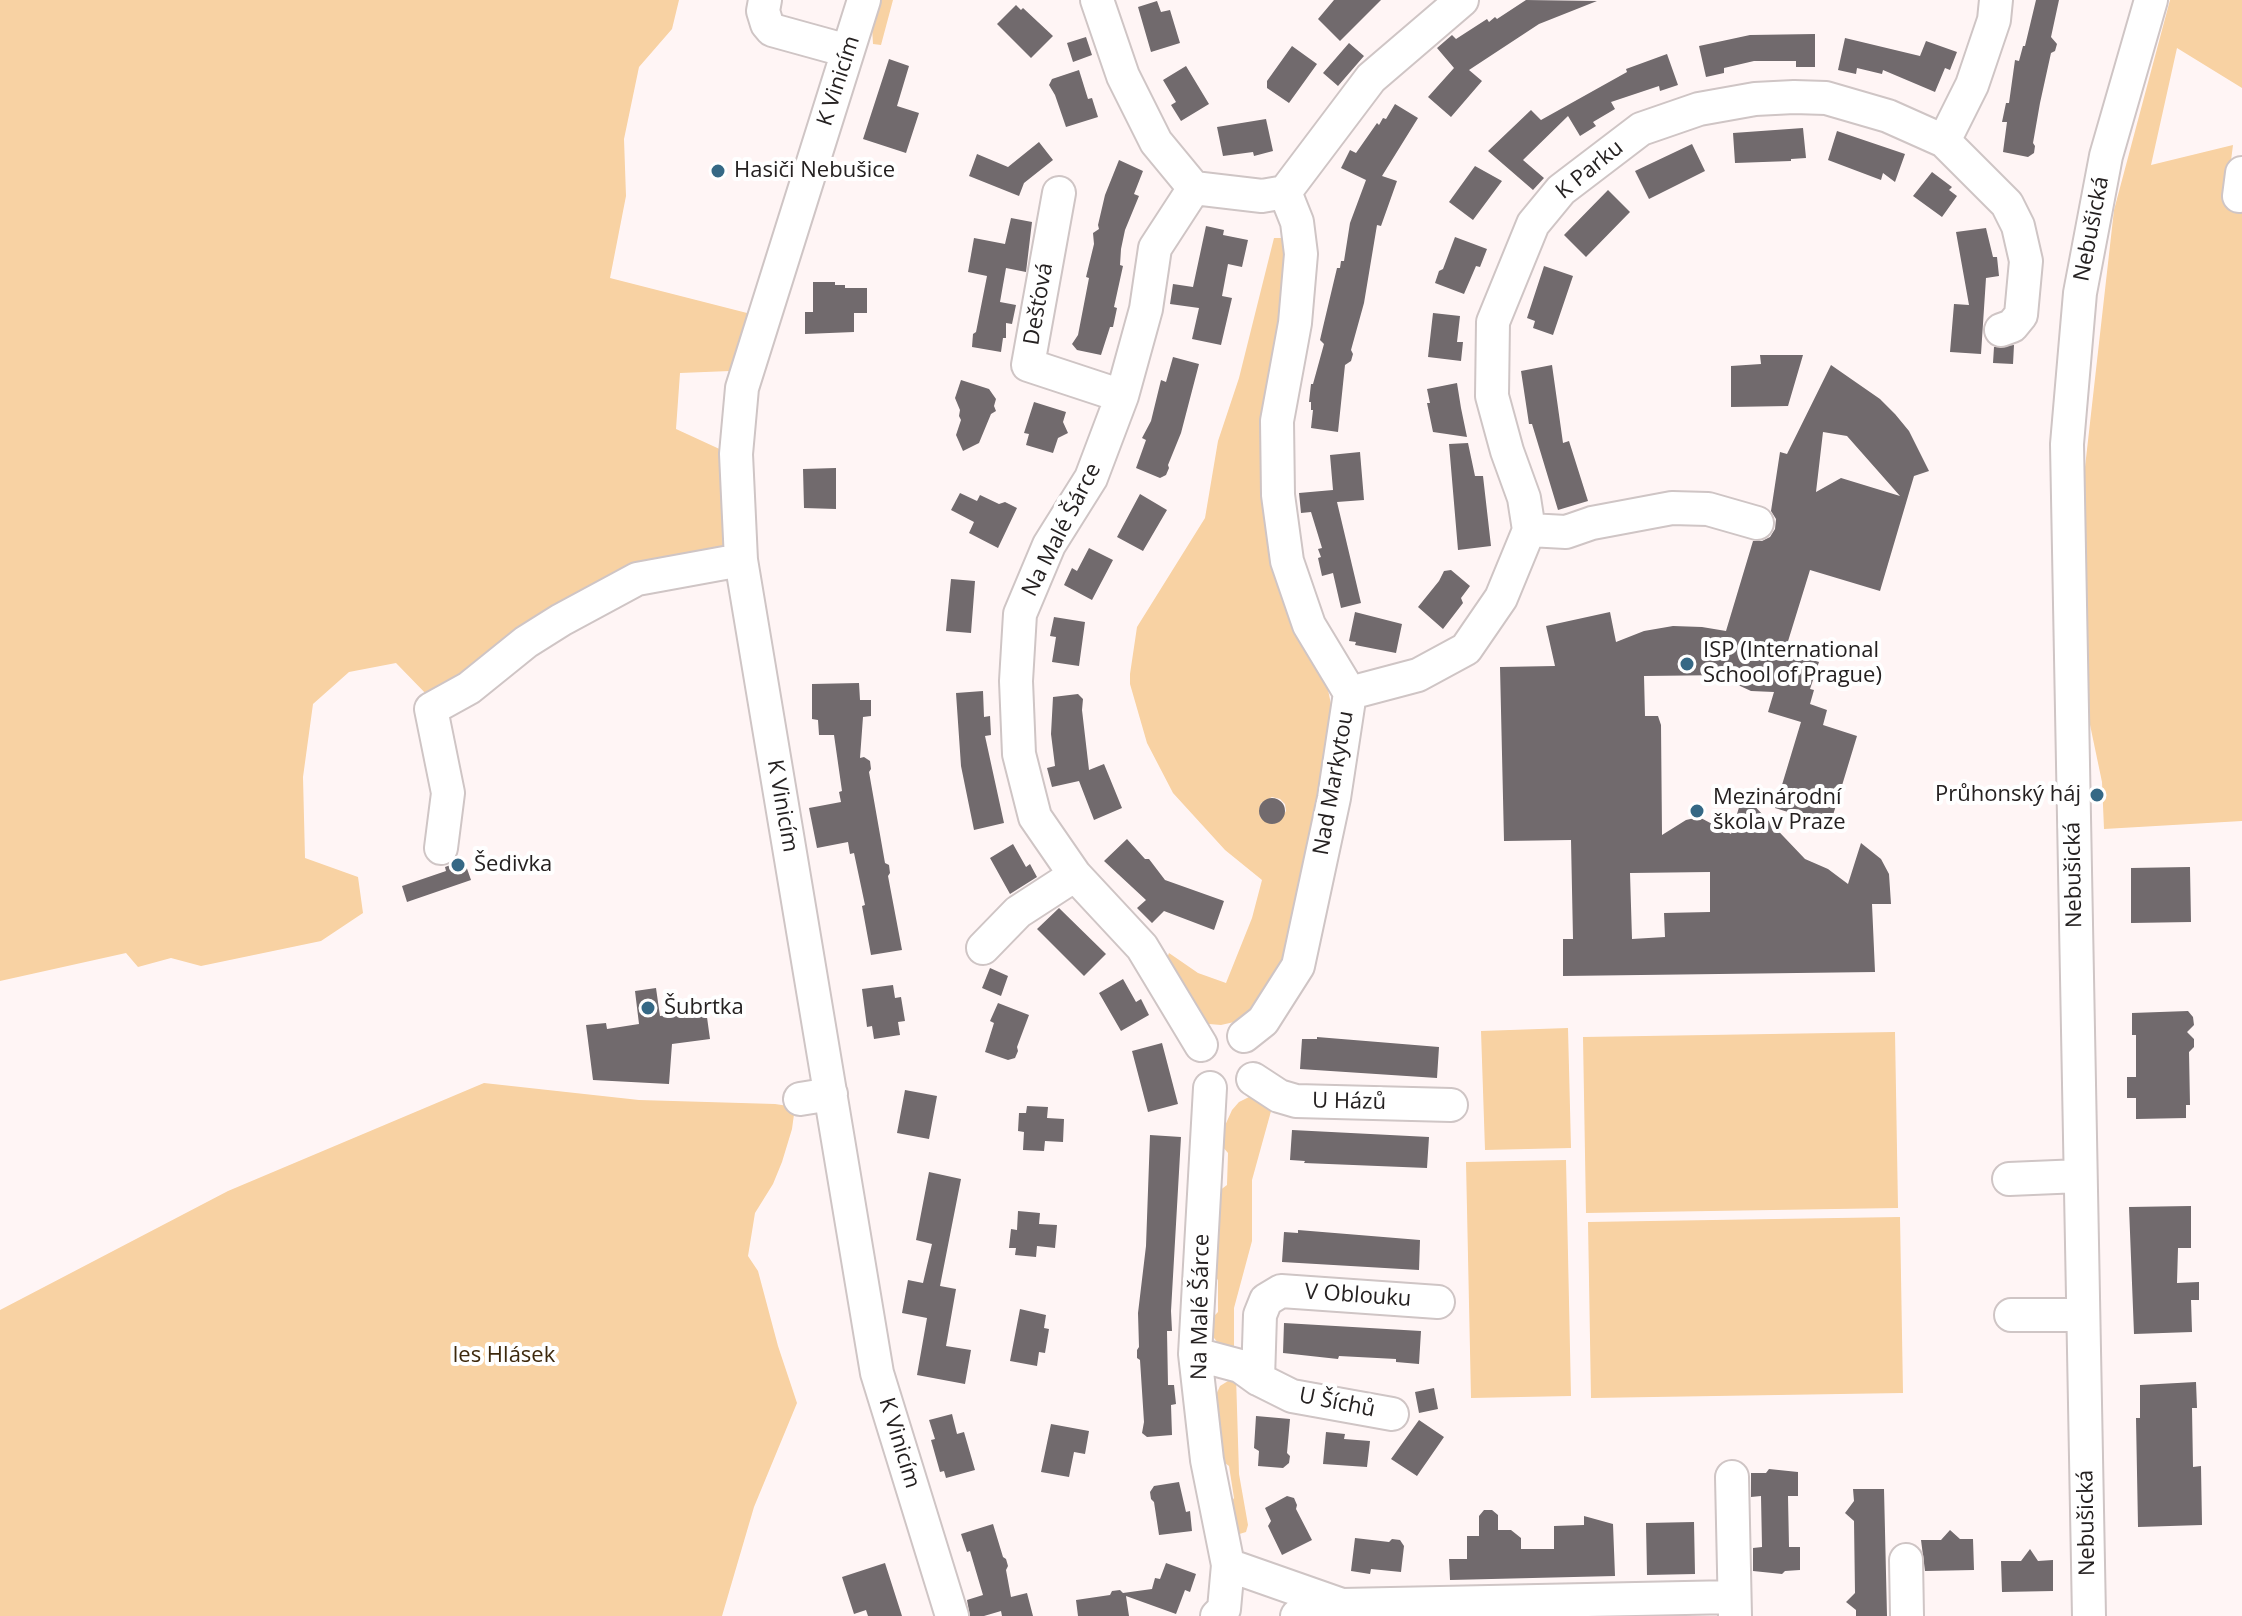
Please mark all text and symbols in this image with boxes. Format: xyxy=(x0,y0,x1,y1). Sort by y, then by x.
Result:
street label: K Vinicím xyxy=(812,33,866,129)
street label: K Parku xyxy=(1551,135,1629,205)
place label: Hasiči Nebušice xyxy=(734,158,895,184)
marker: Hasiči Nebušice xyxy=(709,162,727,180)
street label: Nebušická xyxy=(2069,174,2115,284)
street label: Dešťová xyxy=(1019,261,1059,347)
street label: Na Malé Šárce xyxy=(1017,459,1107,601)
place label: ISP (International School of Prague) xyxy=(1703,638,1882,690)
marker: ISP (International School of Prague) xyxy=(1678,655,1696,673)
street label: Nad Markytou xyxy=(1308,709,1360,857)
street label: K Vinicím xyxy=(761,758,803,854)
place label: Průhonský háj xyxy=(1935,782,2081,808)
place label: Mezinárodní škola v Praze xyxy=(1713,785,1846,836)
marker: Průhonský háj xyxy=(2088,786,2106,804)
marker: Mezinárodní škola v Praze xyxy=(1688,802,1706,820)
street label: Nebušická xyxy=(2060,822,2088,928)
place label: Šedivka xyxy=(474,852,552,878)
marker: Šedivka xyxy=(449,856,467,874)
place label: Šubrtka xyxy=(664,995,744,1021)
marker: Šubrtka xyxy=(639,999,657,1017)
street label: U Házů xyxy=(1312,1088,1386,1116)
street label: Na Malé Šárce xyxy=(1187,1234,1215,1380)
street label: V Oblouku xyxy=(1304,1279,1412,1313)
park label: les Hlásek xyxy=(453,1343,555,1369)
street label: U Šíchů xyxy=(1297,1383,1377,1423)
street label: K Vinicím xyxy=(873,1395,925,1491)
street label: Nebušická xyxy=(2073,1470,2101,1576)

